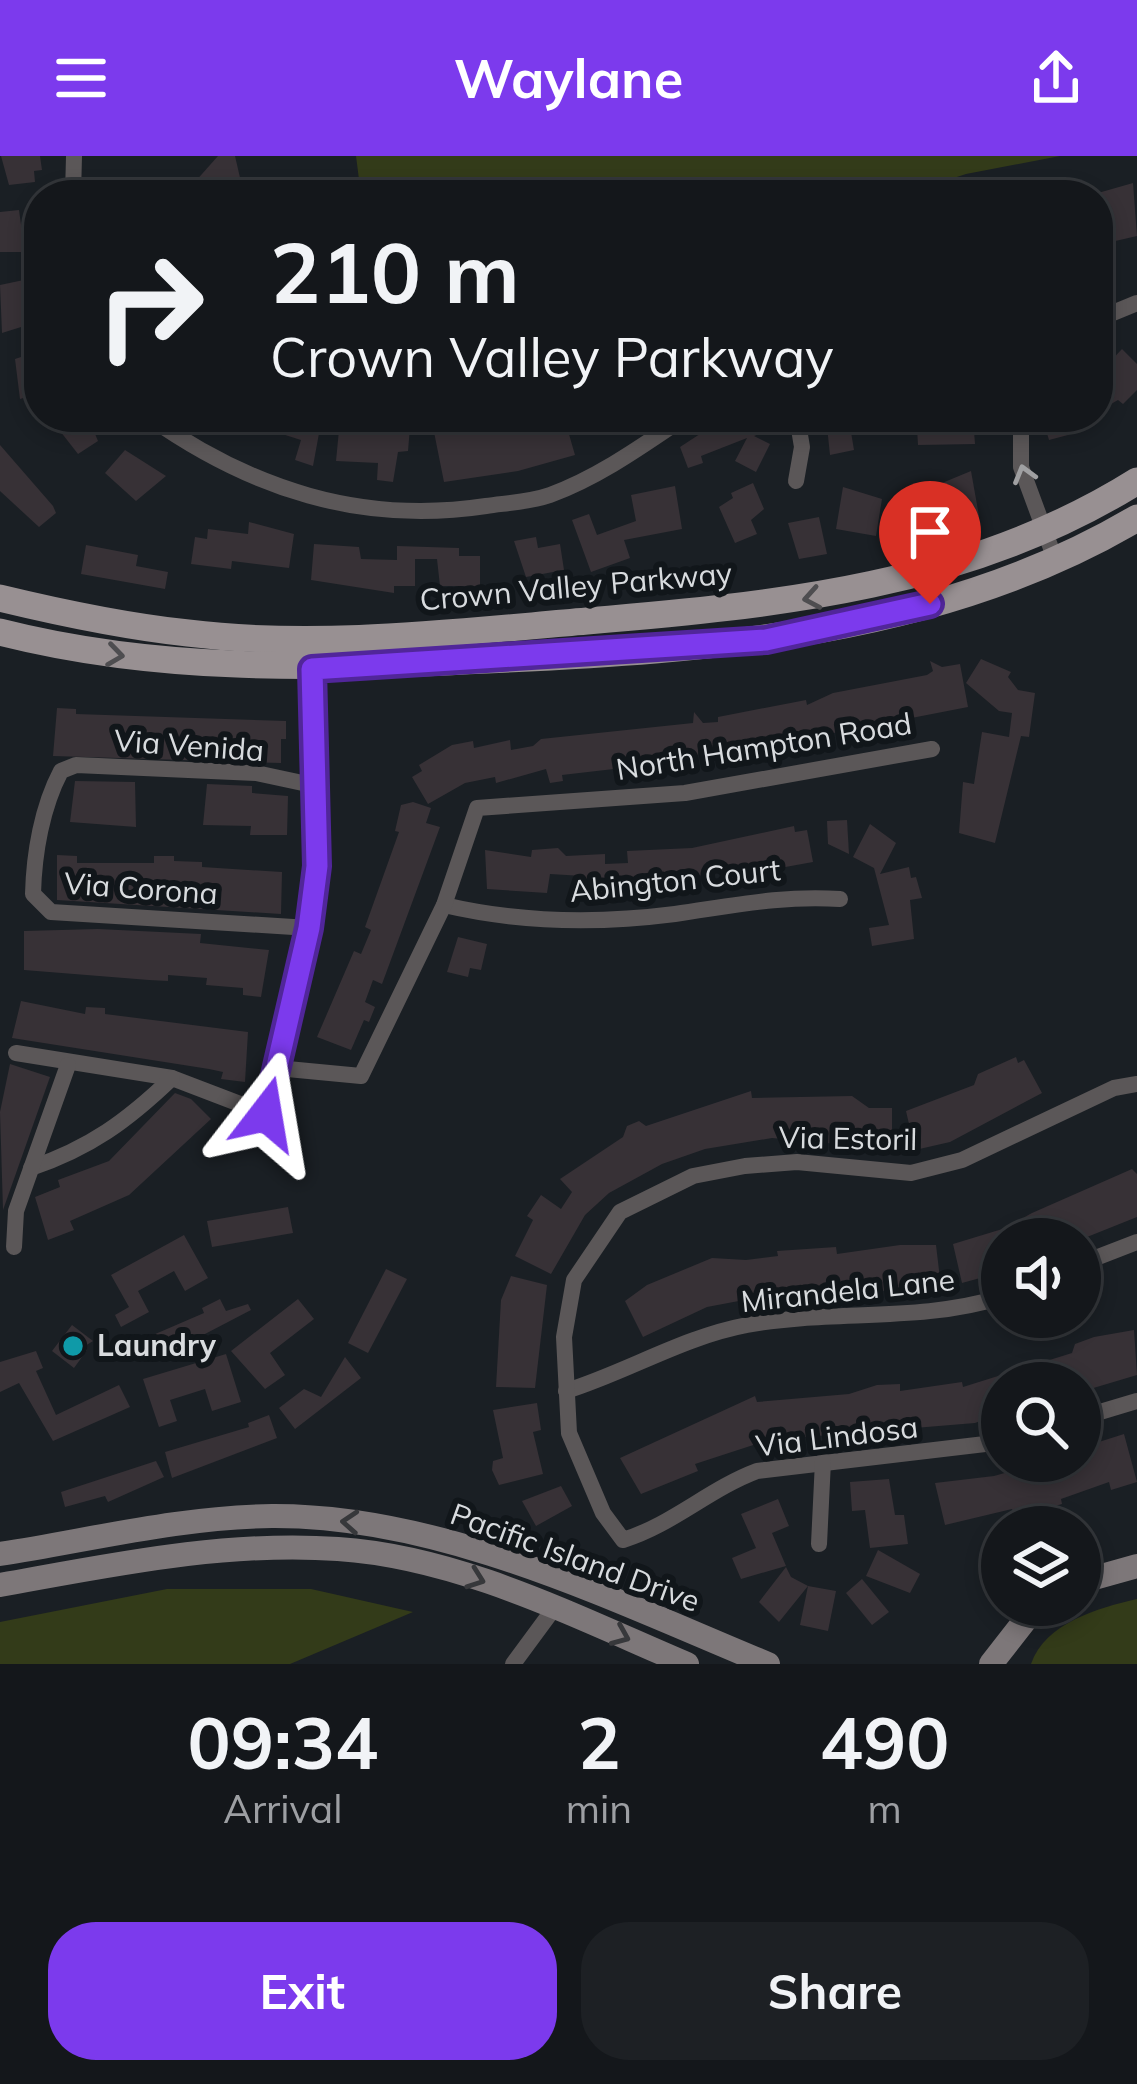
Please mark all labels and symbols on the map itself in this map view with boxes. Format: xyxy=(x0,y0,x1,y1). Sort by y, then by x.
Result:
one-way arrow xyxy=(1014,464,1039,484)
pin xyxy=(879,481,981,604)
street label: Crown Valley Parkway xyxy=(418,553,734,619)
one-way arrow xyxy=(802,585,822,610)
one-way arrow xyxy=(105,642,124,668)
street label: North Hampton Road xyxy=(613,704,914,788)
street label: Via Venida xyxy=(113,721,265,769)
street label: Abington Court xyxy=(568,850,782,910)
street label: Via Corona xyxy=(63,864,219,912)
position arrow xyxy=(203,1051,329,1177)
street label: Via Estoril xyxy=(778,1118,918,1158)
street label: Mirandela Lane xyxy=(739,1260,957,1320)
place label: Laundry xyxy=(97,1326,217,1364)
marker: Laundry xyxy=(60,1333,86,1359)
street label: Via Lindosa xyxy=(754,1407,920,1465)
street label: Pacific Island Drive xyxy=(446,1494,705,1620)
one-way arrow xyxy=(340,1509,359,1535)
one-way arrow xyxy=(464,1565,485,1589)
one-way arrow xyxy=(608,1621,630,1645)

